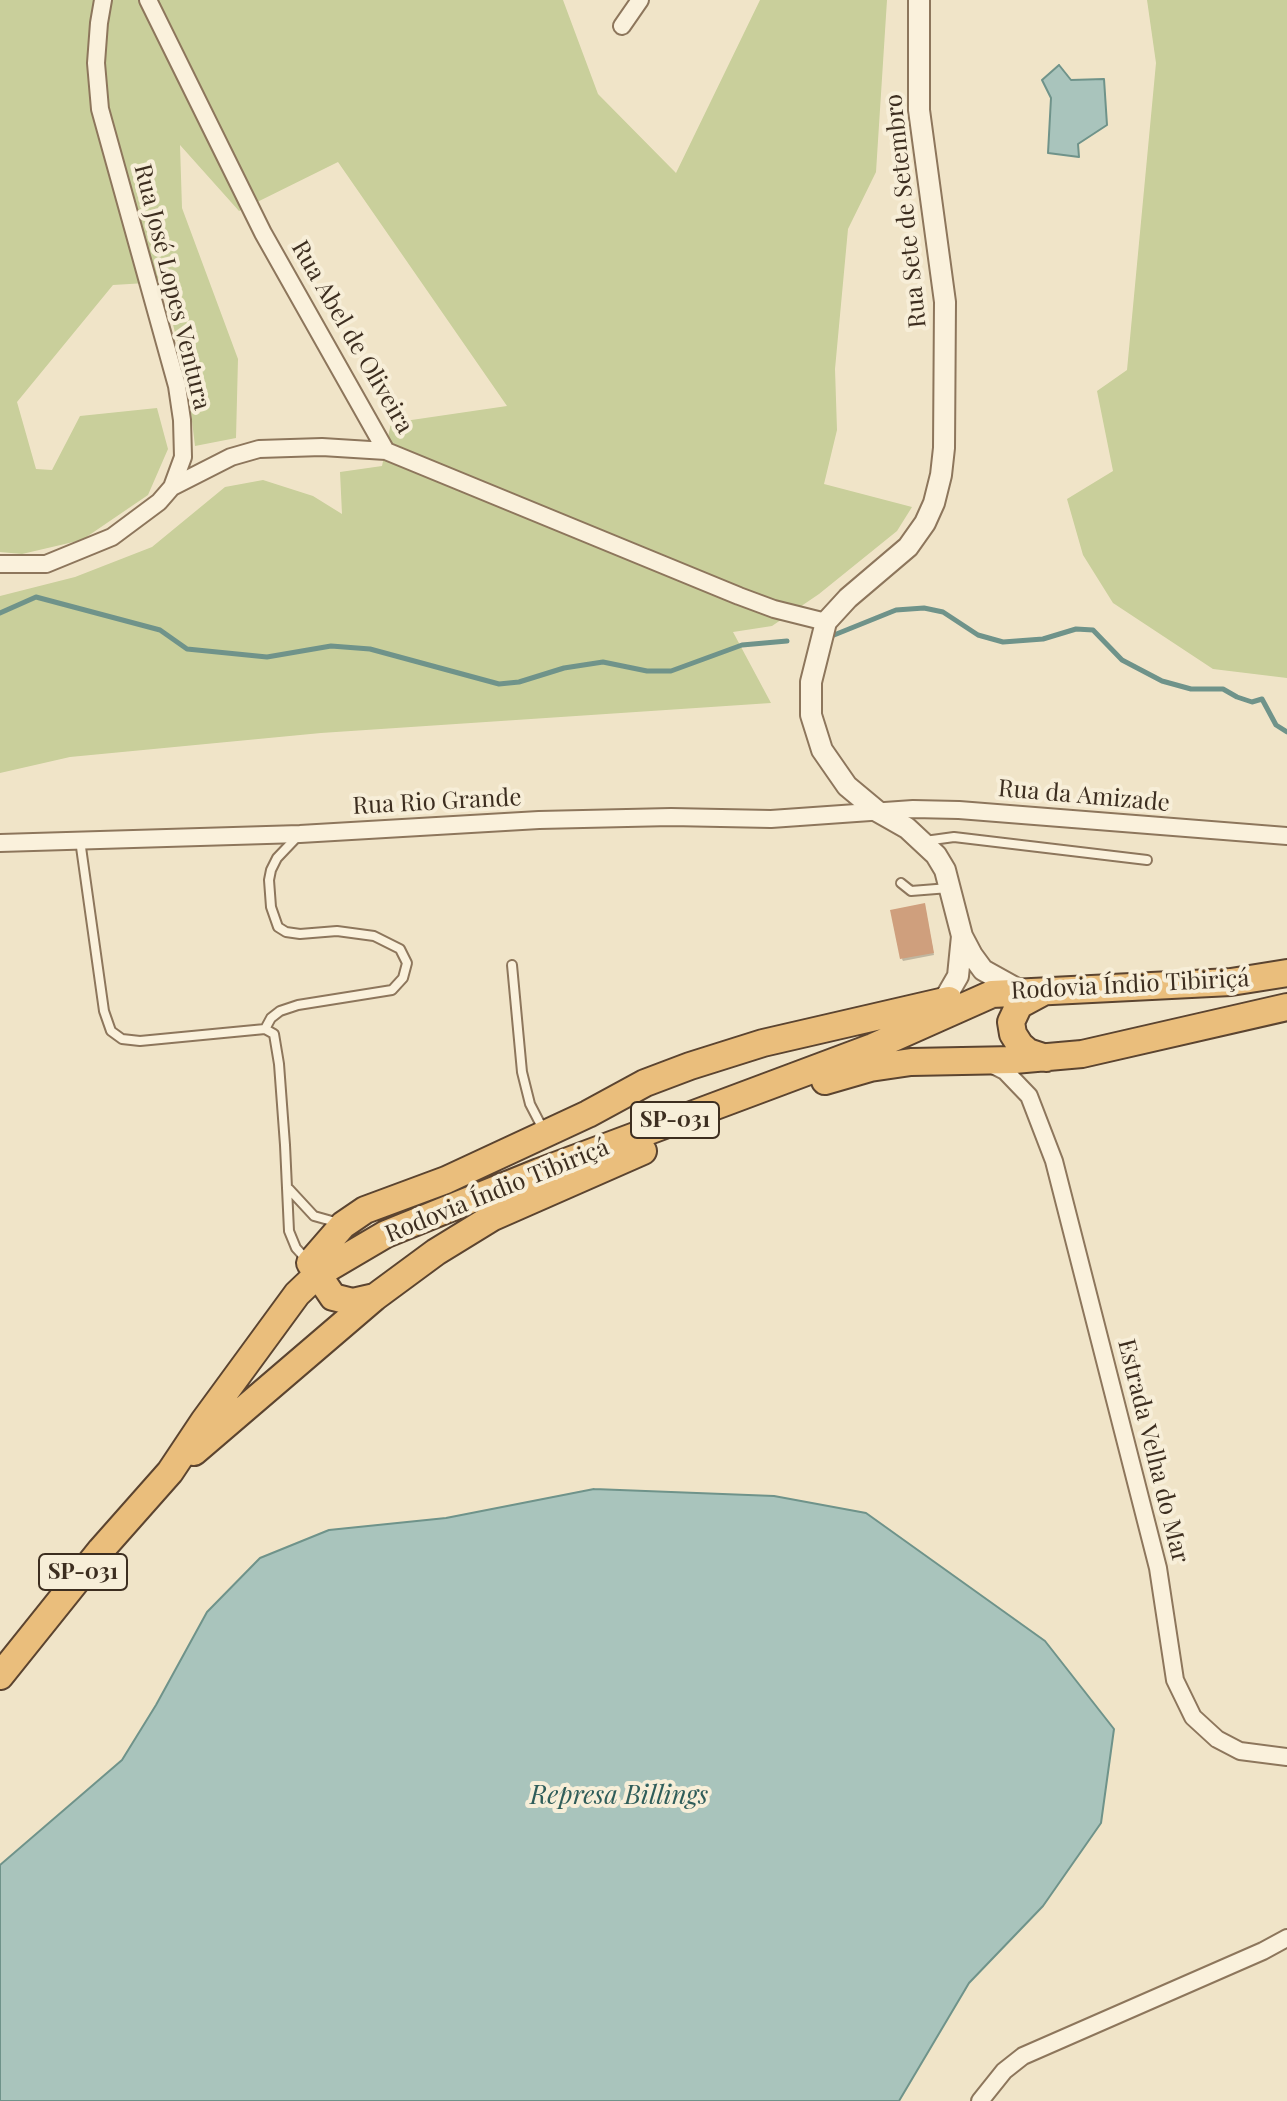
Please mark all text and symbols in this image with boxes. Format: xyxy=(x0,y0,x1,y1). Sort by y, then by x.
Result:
street label: Rua Sete de Setembro xyxy=(879,93,933,329)
street label: Rua José Lopes Ventura xyxy=(128,161,216,413)
street label: Rua Abel de Oliveira xyxy=(285,235,419,439)
street label: Rua da Amizade xyxy=(997,774,1171,818)
street label: Rua Rio Grande xyxy=(352,783,522,821)
street label: Rodovia Índio Tibiriçá xyxy=(1010,964,1250,1006)
road number: SP-031 xyxy=(631,1102,719,1138)
street label: Rodovia Índio Tibiriçá xyxy=(381,1133,613,1249)
street label: Estrada Velha do Mar xyxy=(1111,1336,1195,1566)
road number: SP-031 xyxy=(39,1554,127,1590)
water label: Represa Billings xyxy=(530,1780,708,1812)

